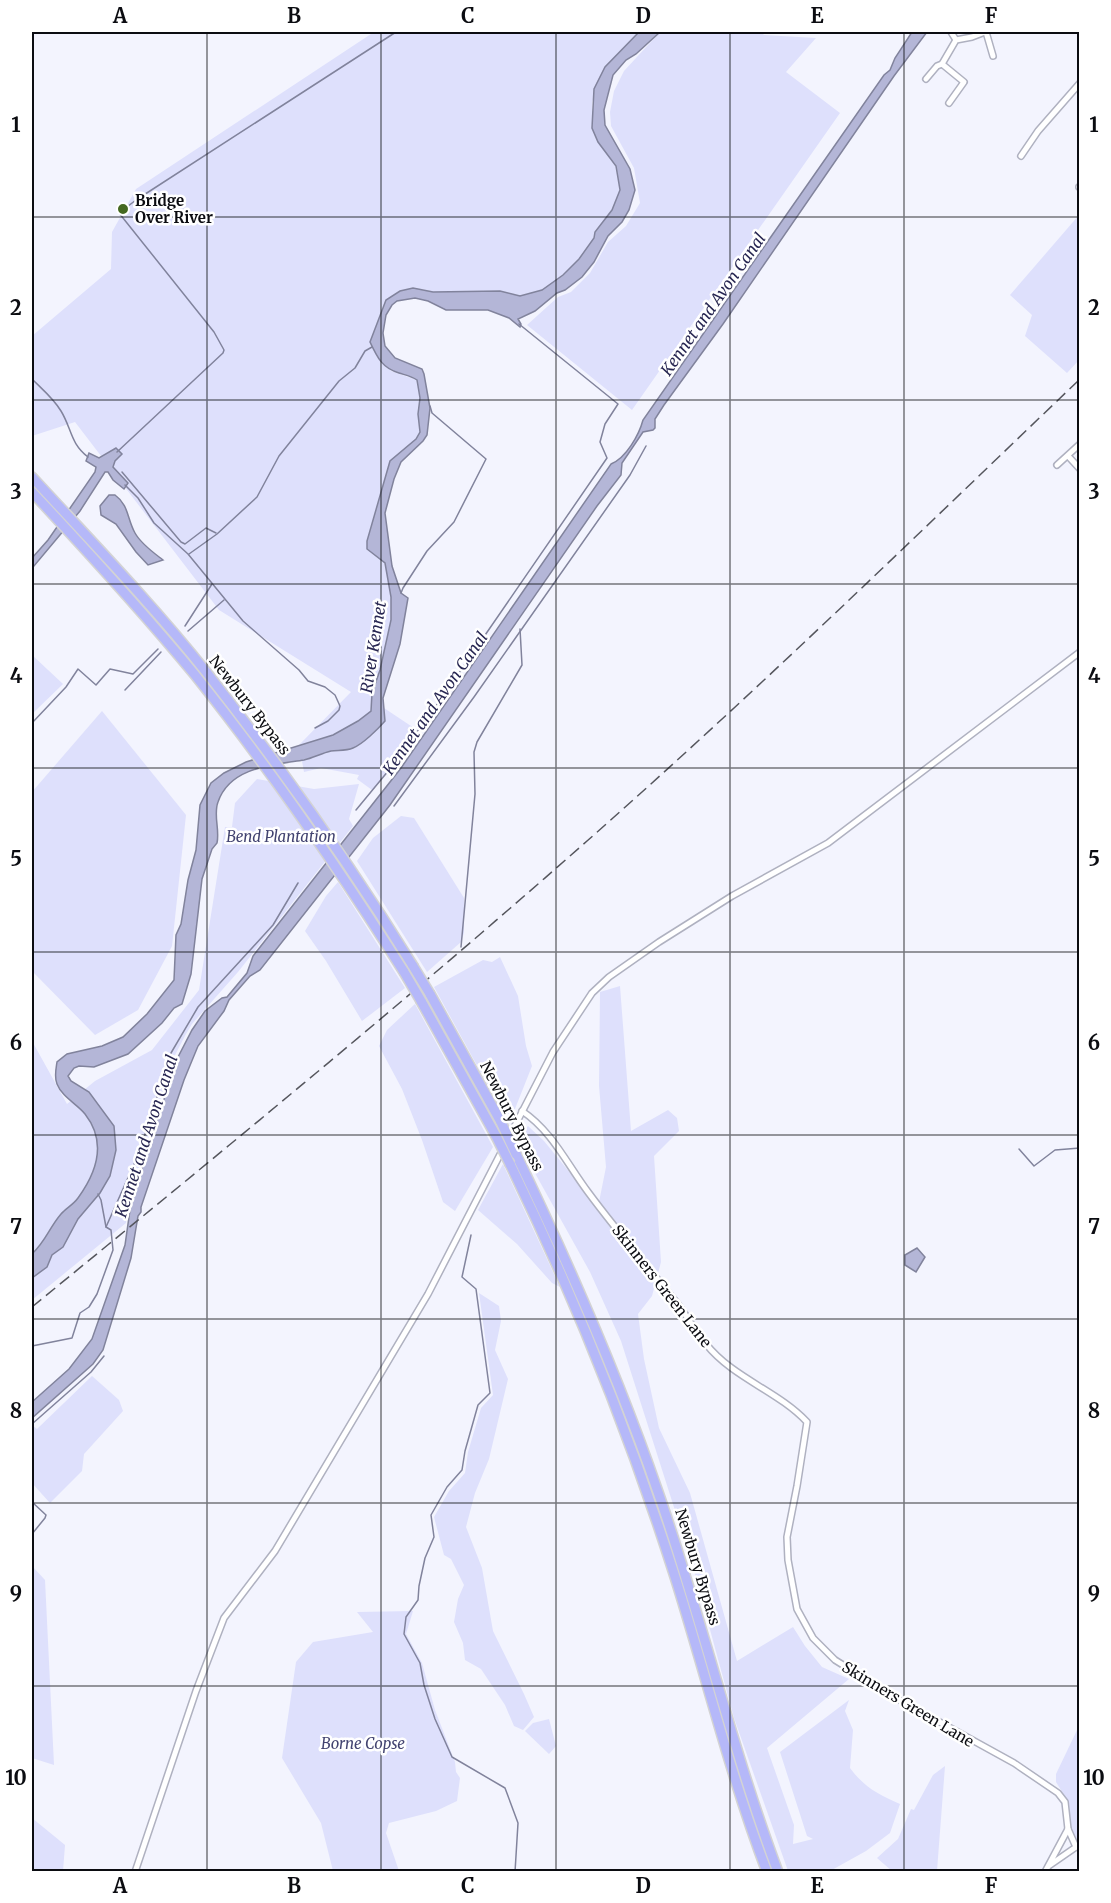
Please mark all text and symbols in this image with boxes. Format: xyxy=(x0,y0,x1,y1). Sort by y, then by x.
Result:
text: A xyxy=(112,3,128,28)
text: B xyxy=(287,3,301,28)
text: C xyxy=(461,3,475,28)
text: D xyxy=(635,3,651,28)
text: E xyxy=(810,3,824,28)
text: F xyxy=(985,3,998,28)
text: 1 xyxy=(11,112,21,137)
text: 1 xyxy=(1089,112,1099,137)
place label: Bridge Over River xyxy=(135,191,213,227)
marker: Bridge Over River xyxy=(116,202,130,216)
water label: Kennet and Avon Canal xyxy=(656,229,770,380)
text: 2 xyxy=(10,295,22,320)
text: 2 xyxy=(1088,295,1100,320)
text: 3 xyxy=(10,479,22,504)
text: 3 xyxy=(1088,479,1100,504)
water label: River Kennet xyxy=(356,599,390,694)
water label: Kennet and Avon Canal xyxy=(378,628,492,779)
street label: Newbury Bypass xyxy=(205,652,295,758)
text: 4 xyxy=(10,663,23,688)
text: 4 xyxy=(1088,663,1101,688)
park label: Bend Plantation xyxy=(226,827,336,846)
text: 5 xyxy=(10,846,22,871)
text: 5 xyxy=(1088,846,1100,871)
text: 6 xyxy=(10,1030,22,1055)
text: 6 xyxy=(1088,1030,1100,1055)
water label: Kennet and Avon Canal xyxy=(110,1052,182,1221)
street label: Newbury Bypass xyxy=(476,1058,548,1174)
text: 7 xyxy=(10,1214,22,1239)
text: 7 xyxy=(1088,1214,1100,1239)
street label: Skinners Green Lane xyxy=(608,1221,716,1351)
text: 8 xyxy=(10,1398,22,1423)
text: 8 xyxy=(1088,1398,1100,1423)
street label: Newbury Bypass xyxy=(671,1506,725,1628)
text: 9 xyxy=(10,1581,22,1606)
text: 9 xyxy=(1088,1581,1100,1606)
street label: Skinners Green Lane xyxy=(839,1657,978,1751)
park label: Borne Copse xyxy=(321,1734,405,1753)
text: 10 xyxy=(5,1765,27,1790)
text: 10 xyxy=(1083,1765,1105,1790)
text: A xyxy=(112,1873,128,1898)
text: B xyxy=(287,1873,301,1898)
text: C xyxy=(461,1873,475,1898)
text: D xyxy=(635,1873,651,1898)
text: E xyxy=(810,1873,824,1898)
text: F xyxy=(985,1873,998,1898)

